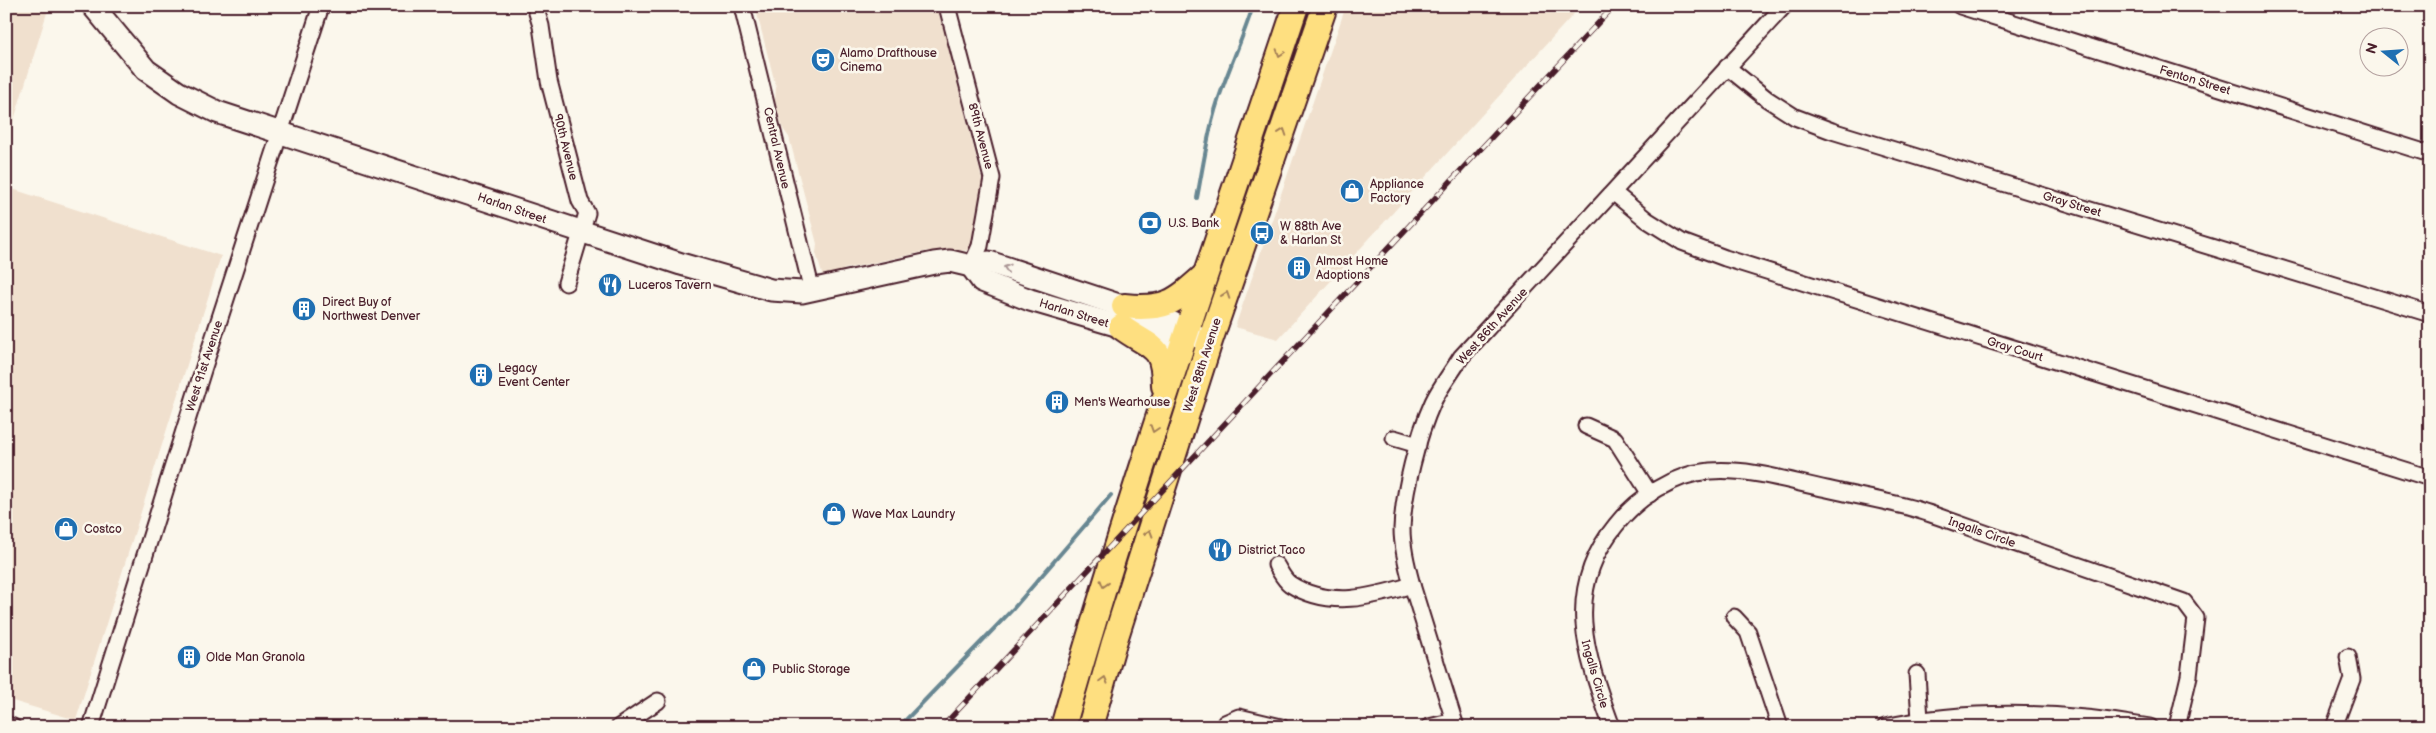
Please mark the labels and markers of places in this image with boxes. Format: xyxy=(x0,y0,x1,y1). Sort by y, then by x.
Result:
place label: Alamo Drafthouse Cinema xyxy=(840,46,937,75)
theatre icon: Alamo Drafthouse Cinema xyxy=(810,47,836,73)
place label: Appliance Factory xyxy=(1370,177,1424,206)
shop icon: Appliance Factory xyxy=(1339,178,1365,204)
bank icon: U.S. Bank xyxy=(1137,210,1163,236)
place label: U.S. Bank xyxy=(1168,216,1219,231)
place label: W 88th Ave & Harlan St xyxy=(1280,219,1342,248)
bus stop icon: W 88th Ave & Harlan St xyxy=(1249,220,1275,246)
place label: Almost Home Adoptions xyxy=(1316,254,1388,283)
building icon: Almost Home Adoptions xyxy=(1286,255,1312,281)
restaurant icon: Luceros Tavern xyxy=(597,272,623,298)
place label: Luceros Tavern xyxy=(628,278,712,293)
place label: Direct Buy of Northwest Denver xyxy=(322,295,421,324)
building icon: Direct Buy of Northwest Denver xyxy=(291,296,317,322)
place label: Legacy Event Center xyxy=(498,361,570,390)
building icon: Legacy Event Center xyxy=(468,362,494,388)
building icon: Men's Wearhouse xyxy=(1044,389,1070,415)
place label: Men's Wearhouse xyxy=(1074,395,1170,410)
shop icon: Wave Max Laundry xyxy=(821,501,847,527)
place label: Wave Max Laundry xyxy=(852,507,956,522)
shop icon: Costco xyxy=(53,516,79,542)
place label: Costco xyxy=(84,522,122,537)
restaurant icon: District Taco xyxy=(1207,537,1233,563)
place label: District Taco xyxy=(1238,543,1305,558)
building icon: Olde Man Granola xyxy=(176,644,202,670)
place label: Olde Man Granola xyxy=(206,650,305,665)
shop icon: Public Storage xyxy=(741,656,767,682)
place label: Public Storage xyxy=(772,662,850,677)

